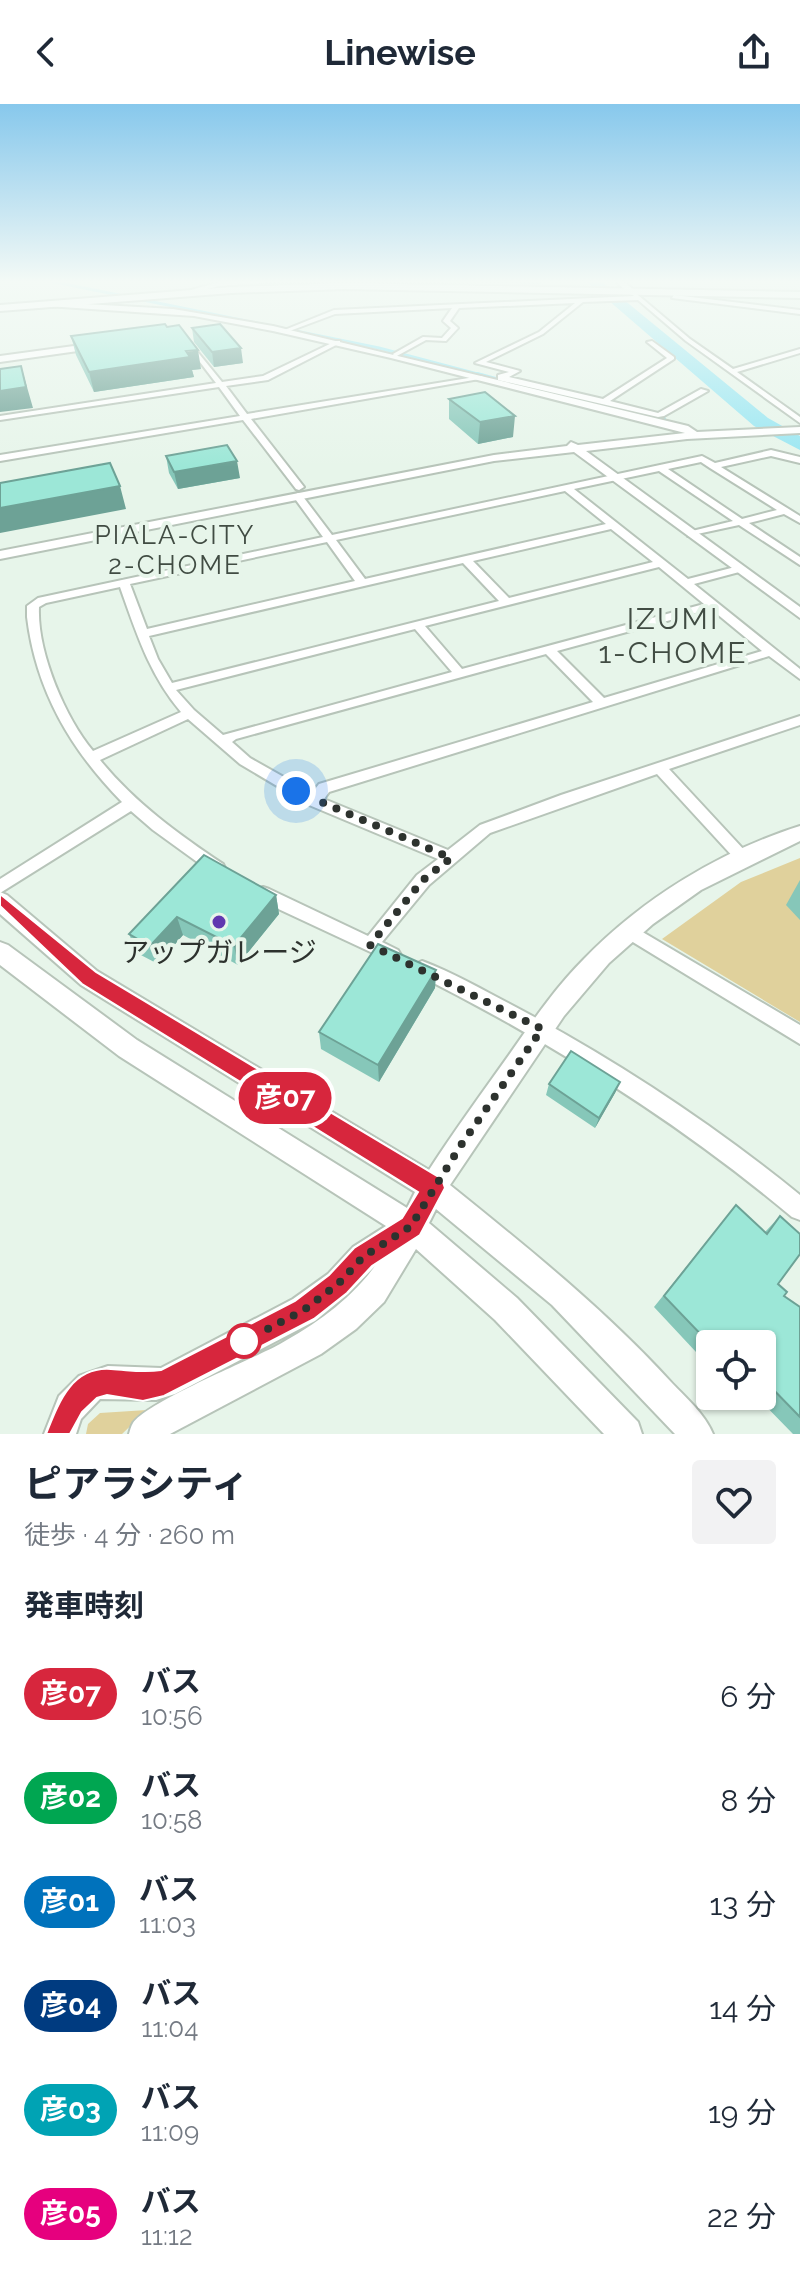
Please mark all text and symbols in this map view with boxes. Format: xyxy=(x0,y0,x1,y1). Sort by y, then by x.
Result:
icon: back xyxy=(24,30,68,74)
icon: share xyxy=(732,30,776,74)
text: Linewise xyxy=(324,31,476,73)
district label: PIALA-CITY 2-CHOME xyxy=(95,520,255,580)
district label: IZUMI 1-CHOME xyxy=(598,601,748,670)
your location xyxy=(276,771,316,811)
marker: アップガレージ xyxy=(210,913,228,931)
place label: アップガレージ xyxy=(121,936,317,969)
line badge: 彦07 xyxy=(239,1072,331,1124)
text: 彦07 xyxy=(255,1081,315,1114)
unlabelled marker xyxy=(227,1324,261,1358)
map controls xyxy=(696,1330,776,1410)
button: locate xyxy=(696,1330,776,1410)
button: heart xyxy=(692,1460,776,1544)
text: ピアラシティ xyxy=(24,1461,249,1506)
text: 徒歩 · 4 分 · 260 m xyxy=(24,1520,235,1550)
text: 発車時刻 xyxy=(24,1588,144,1623)
text: バス xyxy=(141,1664,201,1699)
text: 彦07 xyxy=(40,1677,101,1710)
text: 6 分 xyxy=(720,1679,776,1714)
text: 10:56 xyxy=(141,1701,203,1731)
text: バス xyxy=(141,1768,201,1803)
text: 彦02 xyxy=(40,1781,101,1814)
text: 8 分 xyxy=(721,1783,776,1818)
text: 10:58 xyxy=(141,1805,203,1835)
text: バス xyxy=(139,1872,199,1907)
text: 彦01 xyxy=(40,1885,99,1918)
text: 13 分 xyxy=(709,1887,776,1922)
text: 11:03 xyxy=(139,1909,196,1939)
text: バス xyxy=(141,1976,201,2011)
text: 彦04 xyxy=(40,1989,101,2022)
text: 14 分 xyxy=(709,1991,776,2026)
text: 11:04 xyxy=(141,2013,198,2043)
text: バス xyxy=(141,2080,201,2115)
text: 彦03 xyxy=(40,2093,101,2126)
text: 19 分 xyxy=(708,2095,776,2130)
text: 11:09 xyxy=(141,2117,199,2147)
text: バス xyxy=(141,2184,201,2219)
text: 彦05 xyxy=(40,2197,101,2230)
text: 22 分 xyxy=(707,2199,776,2234)
text: 11:12 xyxy=(141,2221,193,2251)

